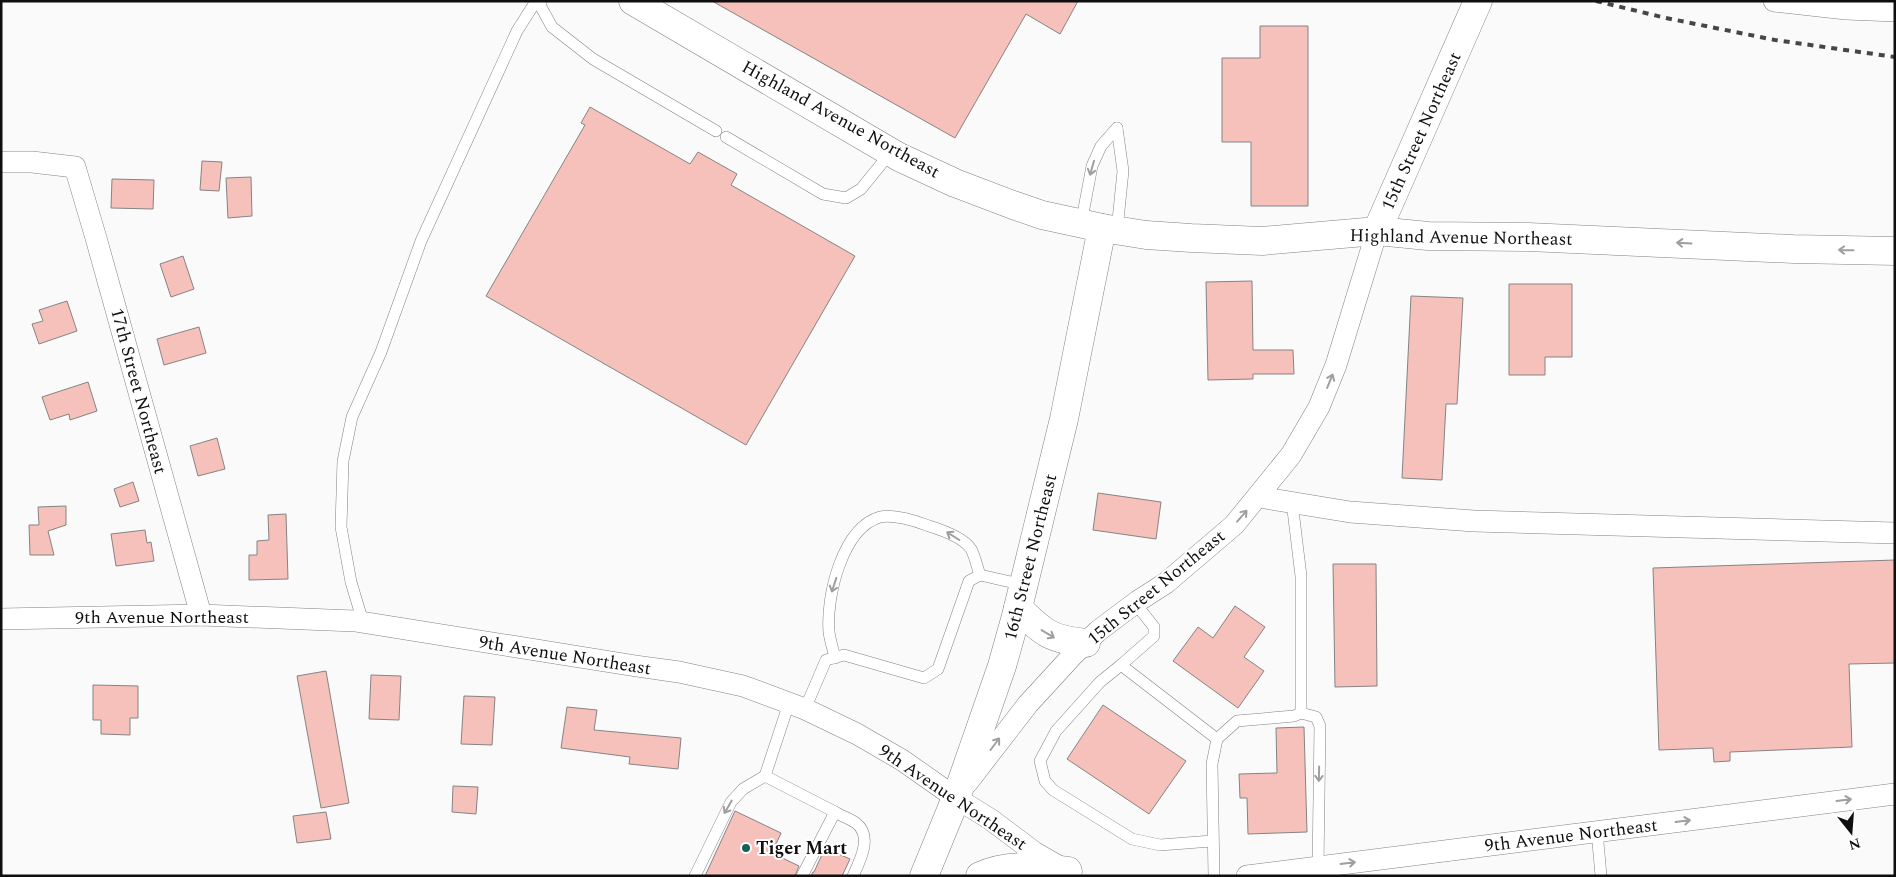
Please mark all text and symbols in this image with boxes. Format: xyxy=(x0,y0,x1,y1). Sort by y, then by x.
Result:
street label: 15th Street Northeast xyxy=(1374,48,1469,215)
street label: Highland Avenue Northeast xyxy=(737,54,945,185)
one-way arrow xyxy=(1087,160,1097,176)
street label: Highland Avenue Northeast xyxy=(1349,222,1573,253)
one-way arrow xyxy=(1676,239,1692,248)
one-way arrow xyxy=(1838,245,1854,255)
street label: 17th Street Northeast xyxy=(103,305,174,477)
one-way arrow xyxy=(1326,373,1335,388)
street label: 16th Street Northeast xyxy=(997,471,1064,643)
one-way arrow xyxy=(1236,510,1247,523)
street label: 15th Street Northeast xyxy=(1081,523,1231,652)
one-way arrow xyxy=(947,531,961,541)
one-way arrow xyxy=(828,576,838,592)
street label: 9th Avenue Northeast xyxy=(75,604,249,631)
street label: 9th Avenue Northeast xyxy=(477,629,653,682)
one-way arrow xyxy=(1041,629,1055,639)
street label: 9th Avenue Northeast xyxy=(873,738,1032,857)
one-way arrow xyxy=(990,738,1001,751)
one-way arrow xyxy=(1314,766,1324,782)
one-way arrow xyxy=(1835,795,1851,805)
one-way arrow xyxy=(723,799,733,813)
north arrow xyxy=(1826,807,1876,857)
street label: 9th Avenue Northeast xyxy=(1483,811,1659,859)
one-way arrow xyxy=(1674,816,1690,826)
text: N xyxy=(1846,832,1863,856)
place label: Tiger Mart xyxy=(756,835,847,862)
marker: Tiger Mart xyxy=(740,842,752,854)
one-way arrow xyxy=(1339,858,1355,868)

